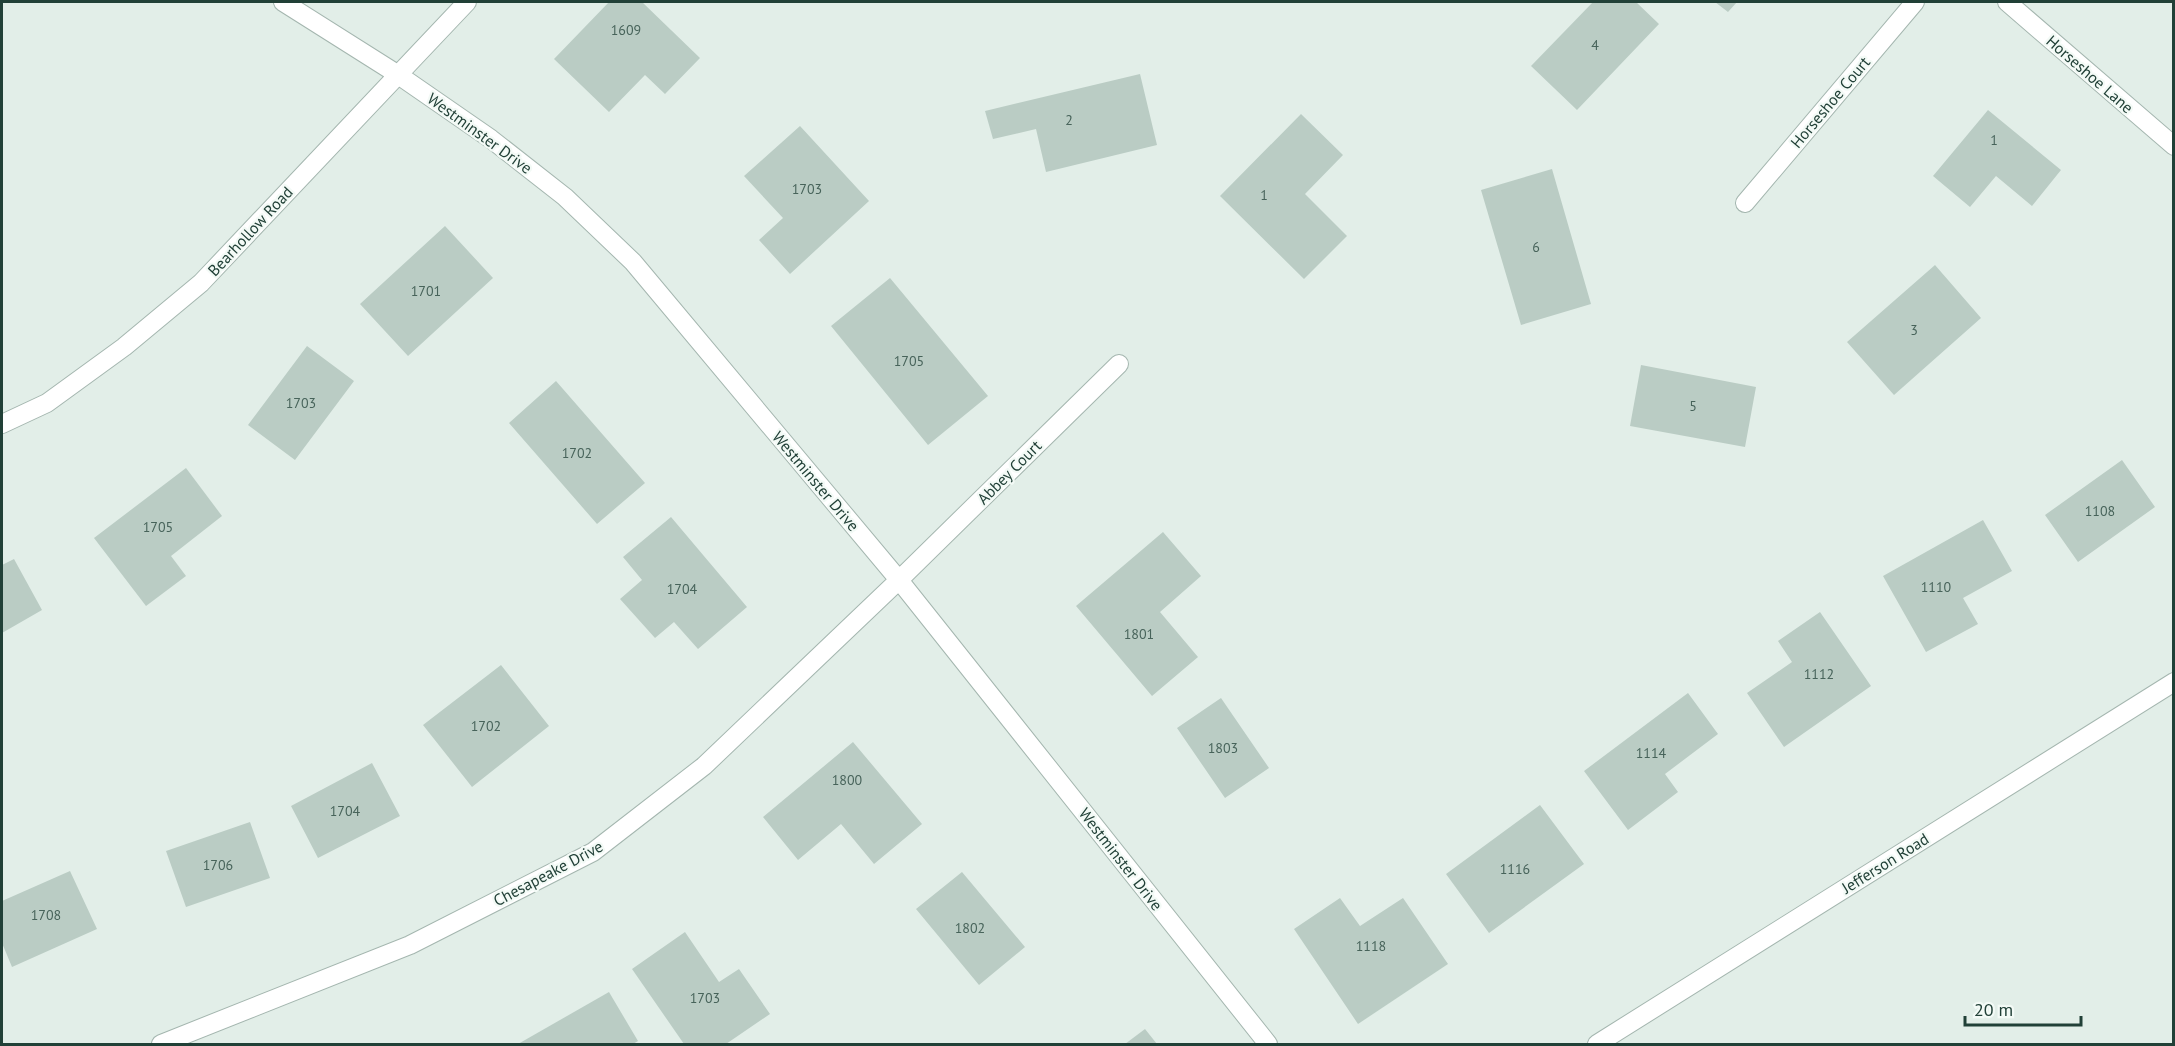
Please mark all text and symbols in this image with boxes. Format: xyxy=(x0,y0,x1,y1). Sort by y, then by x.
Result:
house number: 1609 xyxy=(611,21,641,39)
street label: Horseshoe Lane xyxy=(2042,31,2138,117)
house number: 4 xyxy=(1591,36,1599,54)
street label: Horseshoe Court xyxy=(1786,52,1874,152)
street label: Westminster Drive xyxy=(424,88,536,178)
house number: 2 xyxy=(1065,111,1073,129)
house number: 1 xyxy=(1990,131,1998,149)
house number: 1703 xyxy=(792,180,822,198)
street label: Bearhollow Road xyxy=(203,182,297,280)
house number: 1 xyxy=(1260,186,1268,204)
house number: 6 xyxy=(1532,238,1540,256)
house number: 1701 xyxy=(411,282,441,300)
house number: 3 xyxy=(1910,321,1918,339)
house number: 1705 xyxy=(894,352,924,370)
house number: 1703 xyxy=(286,394,316,412)
house number: 5 xyxy=(1689,397,1697,415)
street label: Westminster Drive xyxy=(768,427,864,535)
street label: Abbey Court xyxy=(973,435,1046,508)
house number: 1702 xyxy=(562,444,592,462)
house number: 1108 xyxy=(2085,502,2115,520)
house number: 1705 xyxy=(143,518,173,536)
house number: 1110 xyxy=(1921,578,1952,596)
house number: 1704 xyxy=(667,580,698,598)
house number: 1801 xyxy=(1124,625,1154,643)
house number: 1112 xyxy=(1804,665,1834,683)
house number: 1702 xyxy=(471,717,501,735)
house number: 1803 xyxy=(1208,739,1238,757)
house number: 1114 xyxy=(1636,744,1667,762)
house number: 1800 xyxy=(832,771,863,789)
house number: 1704 xyxy=(330,802,361,820)
street label: Westminster Drive xyxy=(1075,804,1167,914)
street label: Jefferson Road xyxy=(1837,828,1932,898)
street label: Chesapeake Drive xyxy=(490,836,606,910)
house number: 1706 xyxy=(203,856,233,874)
house number: 1116 xyxy=(1500,860,1530,878)
house number: 1708 xyxy=(31,906,61,924)
house number: 1802 xyxy=(955,919,985,937)
house number: 1118 xyxy=(1356,937,1386,955)
house number: 1703 xyxy=(690,989,720,1007)
scale bar xyxy=(1965,989,2080,1027)
text: 20 m xyxy=(1974,998,2013,1021)

